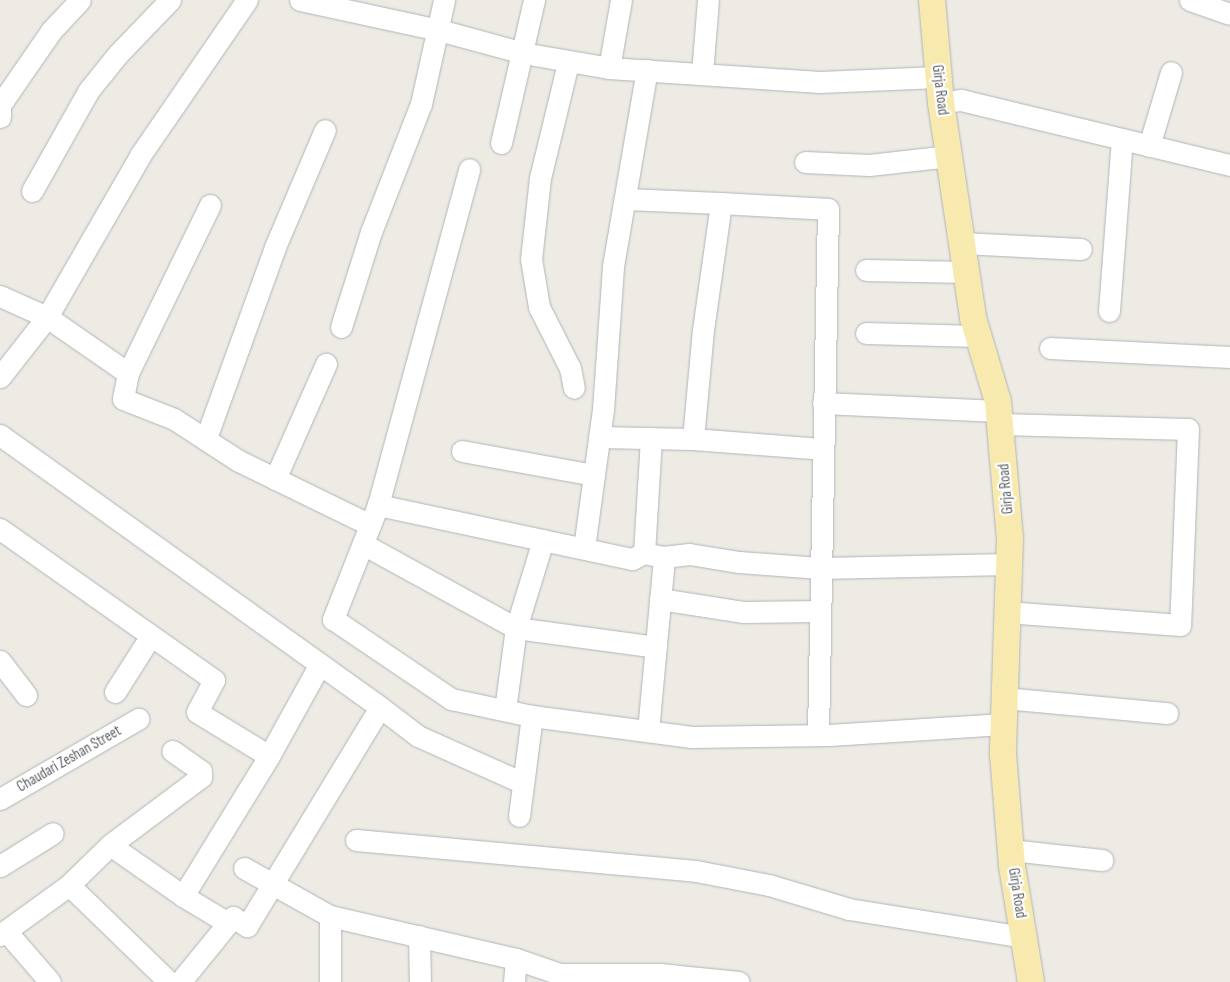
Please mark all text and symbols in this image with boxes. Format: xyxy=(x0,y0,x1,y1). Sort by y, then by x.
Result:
street label: Girja Road xyxy=(928,64,952,116)
street label: Girja Road xyxy=(995,463,1017,515)
street label: Chaudari Zeshan Street xyxy=(14,722,124,796)
street label: Girja Road xyxy=(1004,867,1030,919)

